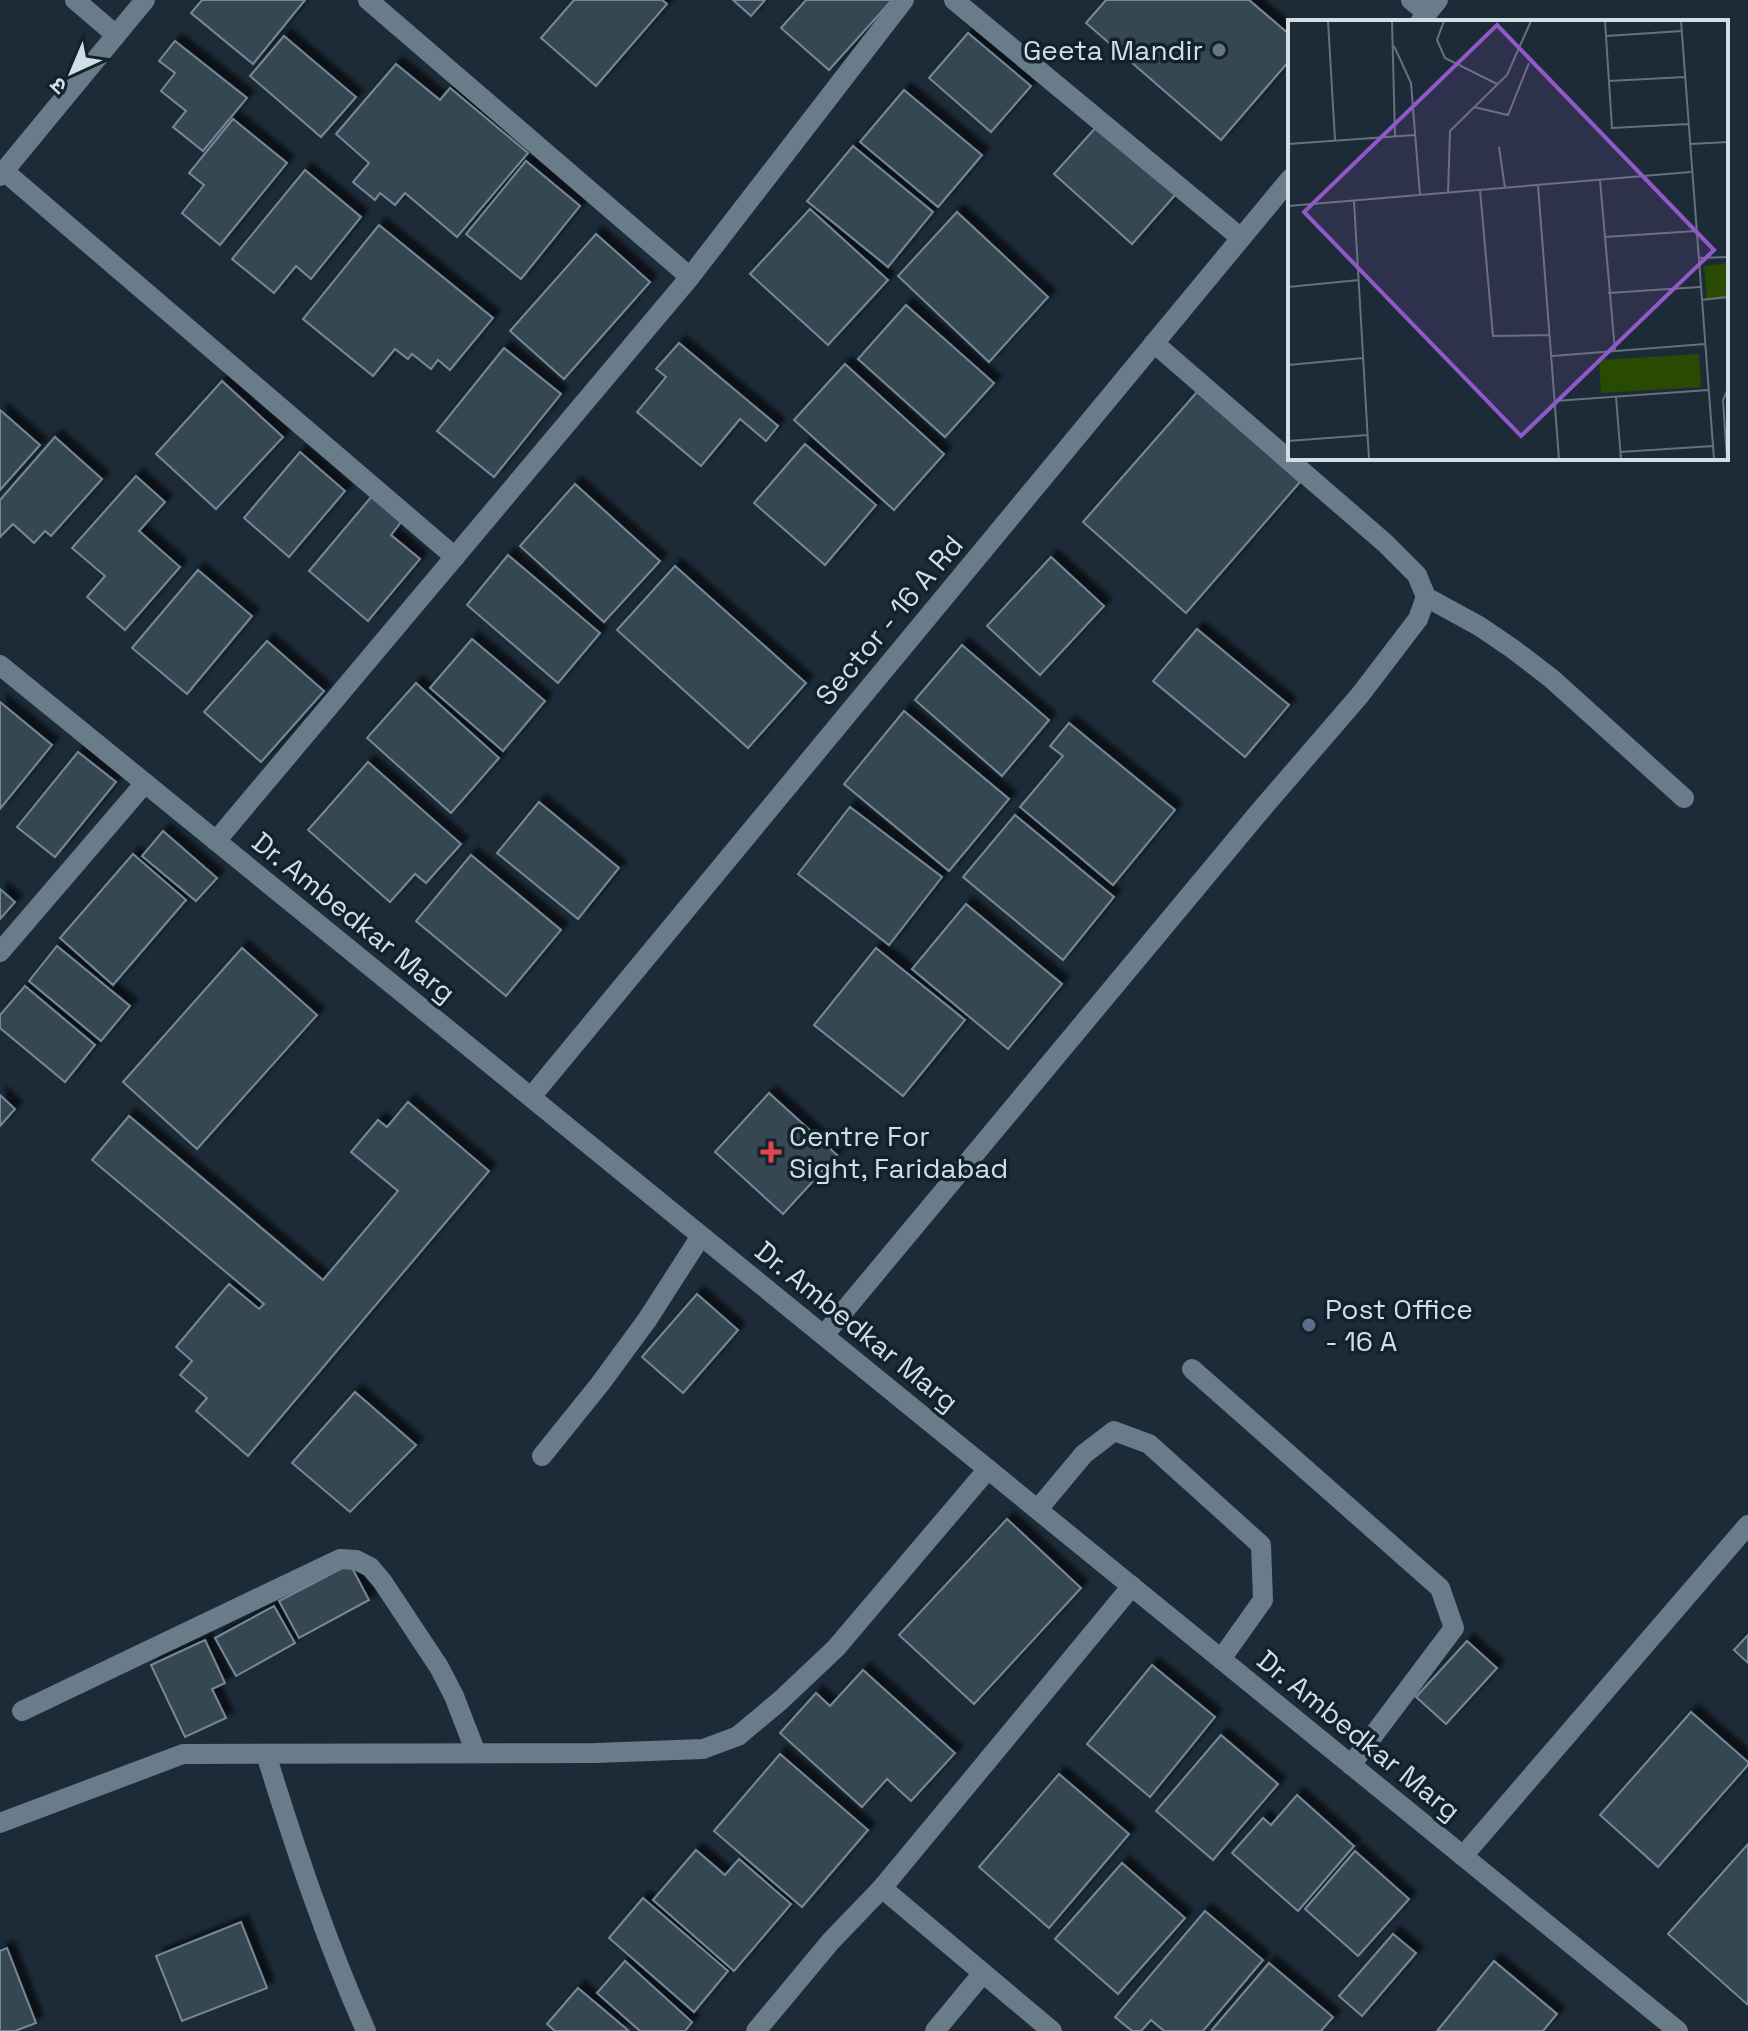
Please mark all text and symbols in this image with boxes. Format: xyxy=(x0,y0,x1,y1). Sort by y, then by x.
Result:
inset map xyxy=(1288,20,1728,460)
north arrow xyxy=(32,32,112,112)
place label: Geeta Mandir xyxy=(1023,32,1203,68)
marker: Geeta Mandir xyxy=(1210,41,1228,59)
text: उ xyxy=(43,71,72,101)
street label: Sector - 16 A Rd xyxy=(807,527,971,713)
street label: Dr. Ambedkar Marg xyxy=(245,824,463,1010)
place label: Centre For Sight, Faridabad xyxy=(789,1118,1008,1186)
marker: Centre For Sight, Faridabad xyxy=(760,1141,782,1163)
street label: Dr. Ambedkar Marg xyxy=(748,1233,966,1419)
place label: Post Office - 16 A xyxy=(1325,1291,1473,1359)
marker: Post Office - 16 A xyxy=(1300,1316,1318,1334)
street label: Dr. Ambedkar Marg xyxy=(1250,1642,1468,1828)

